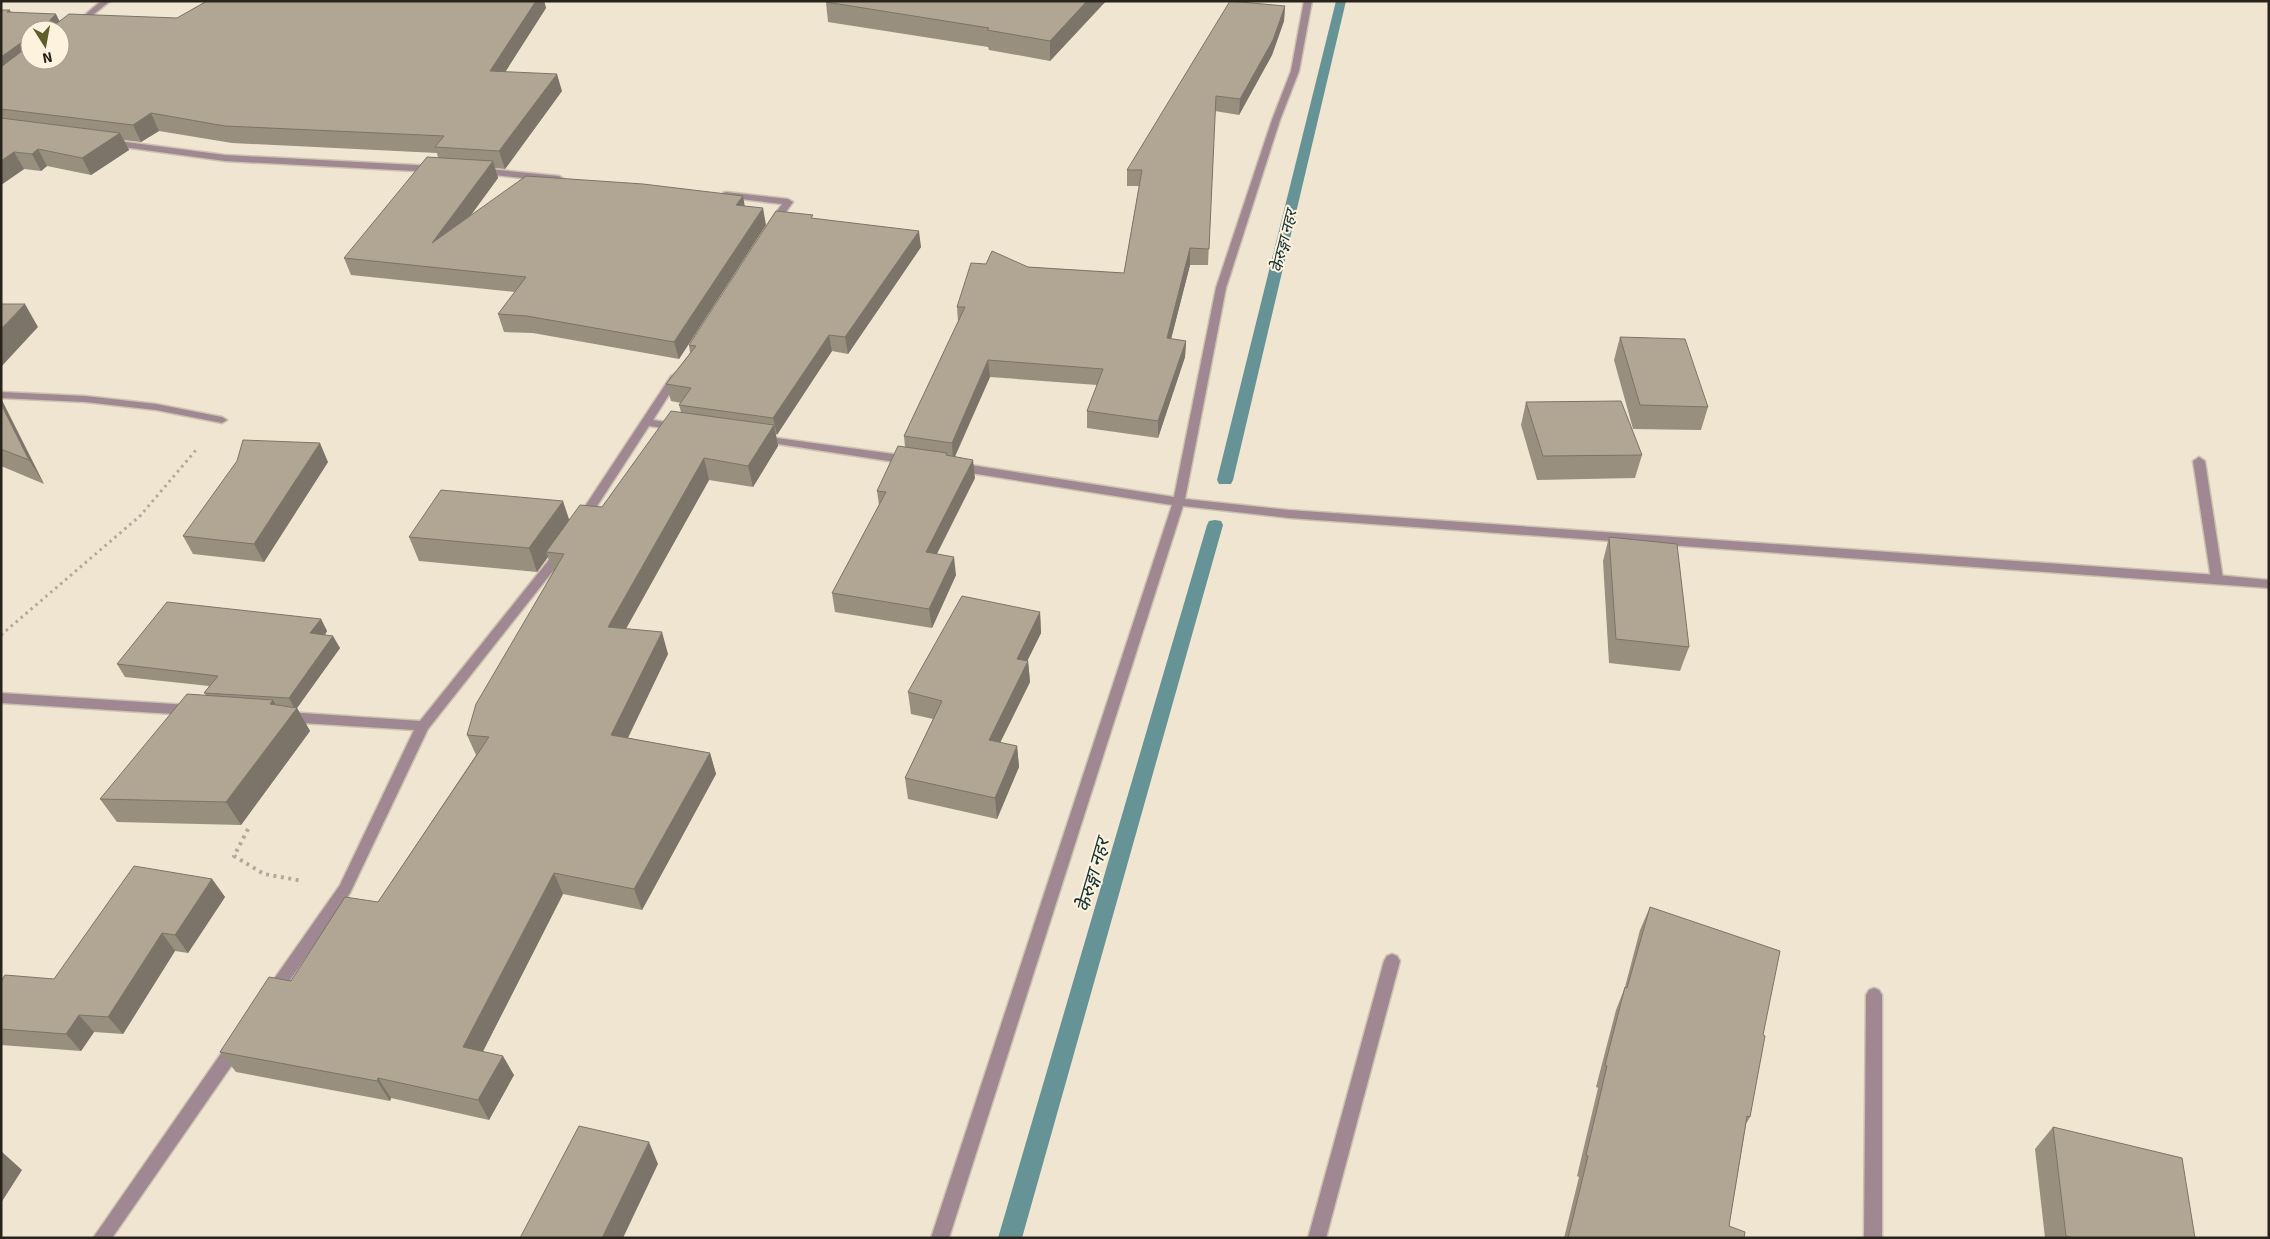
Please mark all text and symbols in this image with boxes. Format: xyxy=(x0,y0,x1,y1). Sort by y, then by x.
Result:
north arrow xyxy=(20,20,70,70)
text: N xyxy=(41,48,54,67)
water label: केेरुङ्गा नहर xyxy=(1267,205,1302,275)
water label: केेरुङ्गा नहर xyxy=(1071,832,1116,915)

